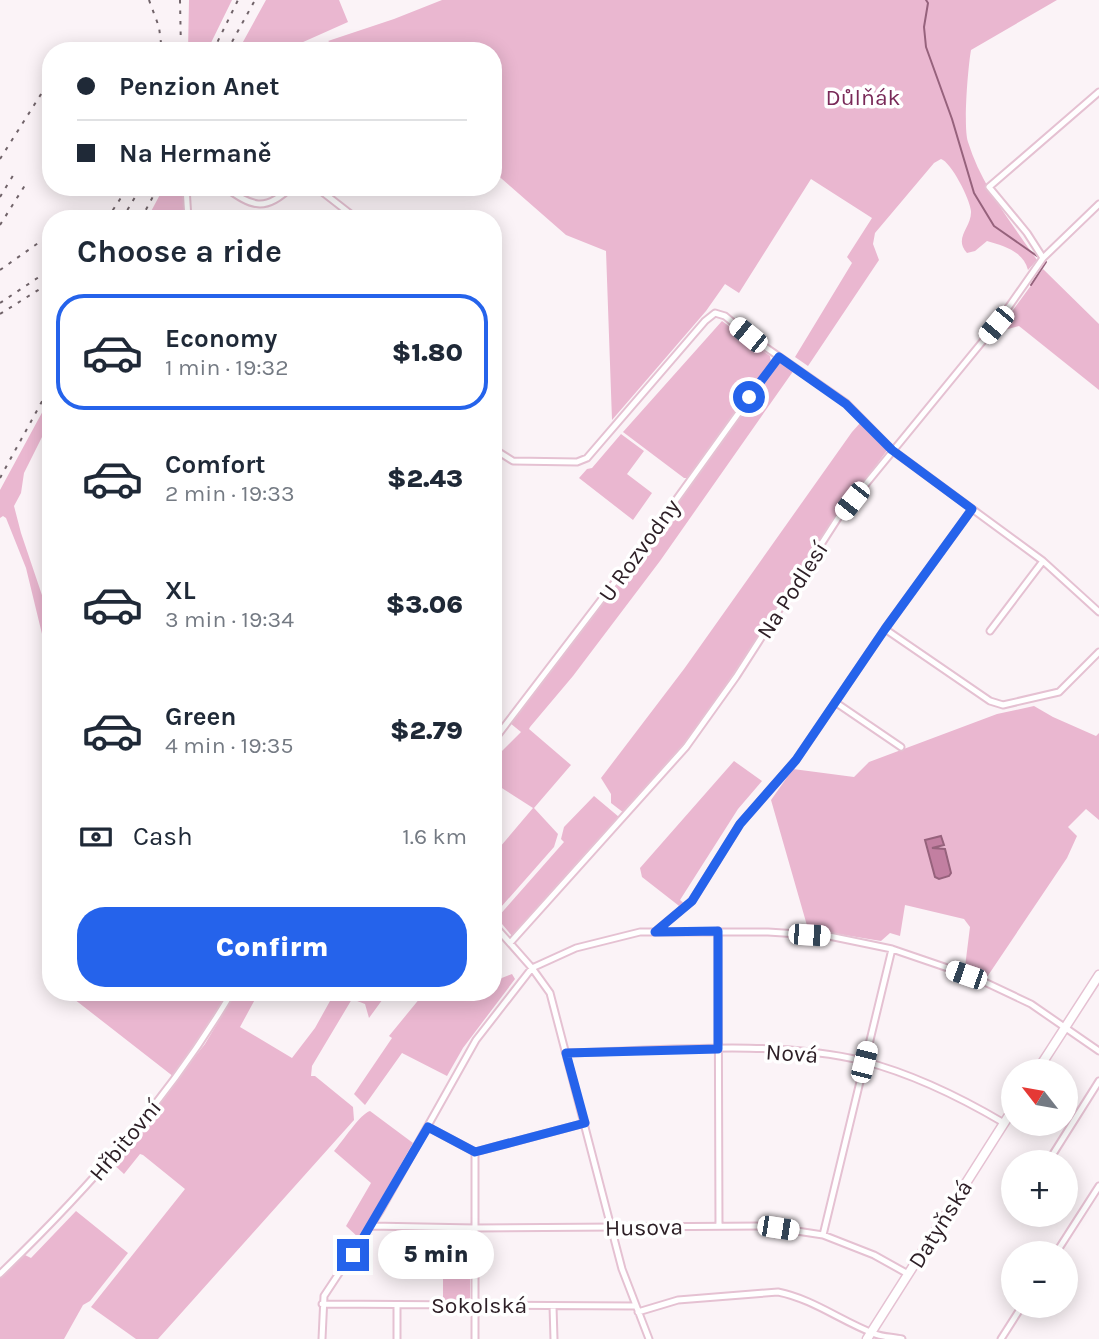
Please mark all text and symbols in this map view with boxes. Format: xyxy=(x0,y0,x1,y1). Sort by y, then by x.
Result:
text: Penzion Anet xyxy=(119,71,279,102)
park label: Důlňák xyxy=(825,84,901,111)
text: Na Hermaně xyxy=(119,138,272,169)
text: Choose a ride xyxy=(77,233,282,270)
car xyxy=(975,302,1018,348)
car xyxy=(726,314,771,356)
icon: car xyxy=(81,321,144,384)
text: Economy xyxy=(165,323,277,354)
text: $1.80 xyxy=(392,337,463,368)
text: 1 min · 19:32 xyxy=(165,354,289,381)
route start xyxy=(733,381,765,413)
icon: car xyxy=(81,447,144,510)
text: Comfort xyxy=(165,449,266,480)
text: $2.43 xyxy=(387,463,463,494)
car xyxy=(831,478,874,524)
text: 2 min · 19:33 xyxy=(165,480,294,507)
street label: U Rozvodny xyxy=(593,493,686,607)
street label: Na Podlesí xyxy=(751,537,834,644)
icon: car xyxy=(81,573,144,636)
text: XL xyxy=(165,575,196,606)
text: $3.06 xyxy=(386,589,463,620)
text: 3 min · 19:34 xyxy=(165,606,294,633)
icon: car xyxy=(81,699,144,762)
text: Green xyxy=(165,701,237,732)
text: $2.79 xyxy=(390,715,463,746)
text: 4 min · 19:35 xyxy=(165,732,293,759)
icon: cash xyxy=(77,818,115,856)
text: Cash xyxy=(133,821,193,852)
text: 1.6 km xyxy=(402,823,467,850)
button: Confirm xyxy=(77,907,467,987)
car xyxy=(788,923,831,947)
car xyxy=(943,958,990,992)
street label: Nová xyxy=(765,1038,819,1069)
car xyxy=(849,1039,880,1085)
north arrow xyxy=(1001,1059,1078,1136)
map controls xyxy=(1001,1059,1078,1318)
street label: Hřbitovní xyxy=(84,1094,167,1186)
button: + xyxy=(1001,1150,1078,1227)
street label: Datyňská xyxy=(903,1175,978,1273)
street label: Husova xyxy=(605,1213,683,1242)
car xyxy=(756,1214,801,1242)
callout: 5 min xyxy=(378,1230,493,1280)
route end xyxy=(337,1239,369,1271)
text: 5 min xyxy=(403,1241,469,1268)
button: − xyxy=(1001,1241,1078,1318)
street label: Sokolská xyxy=(431,1292,527,1319)

